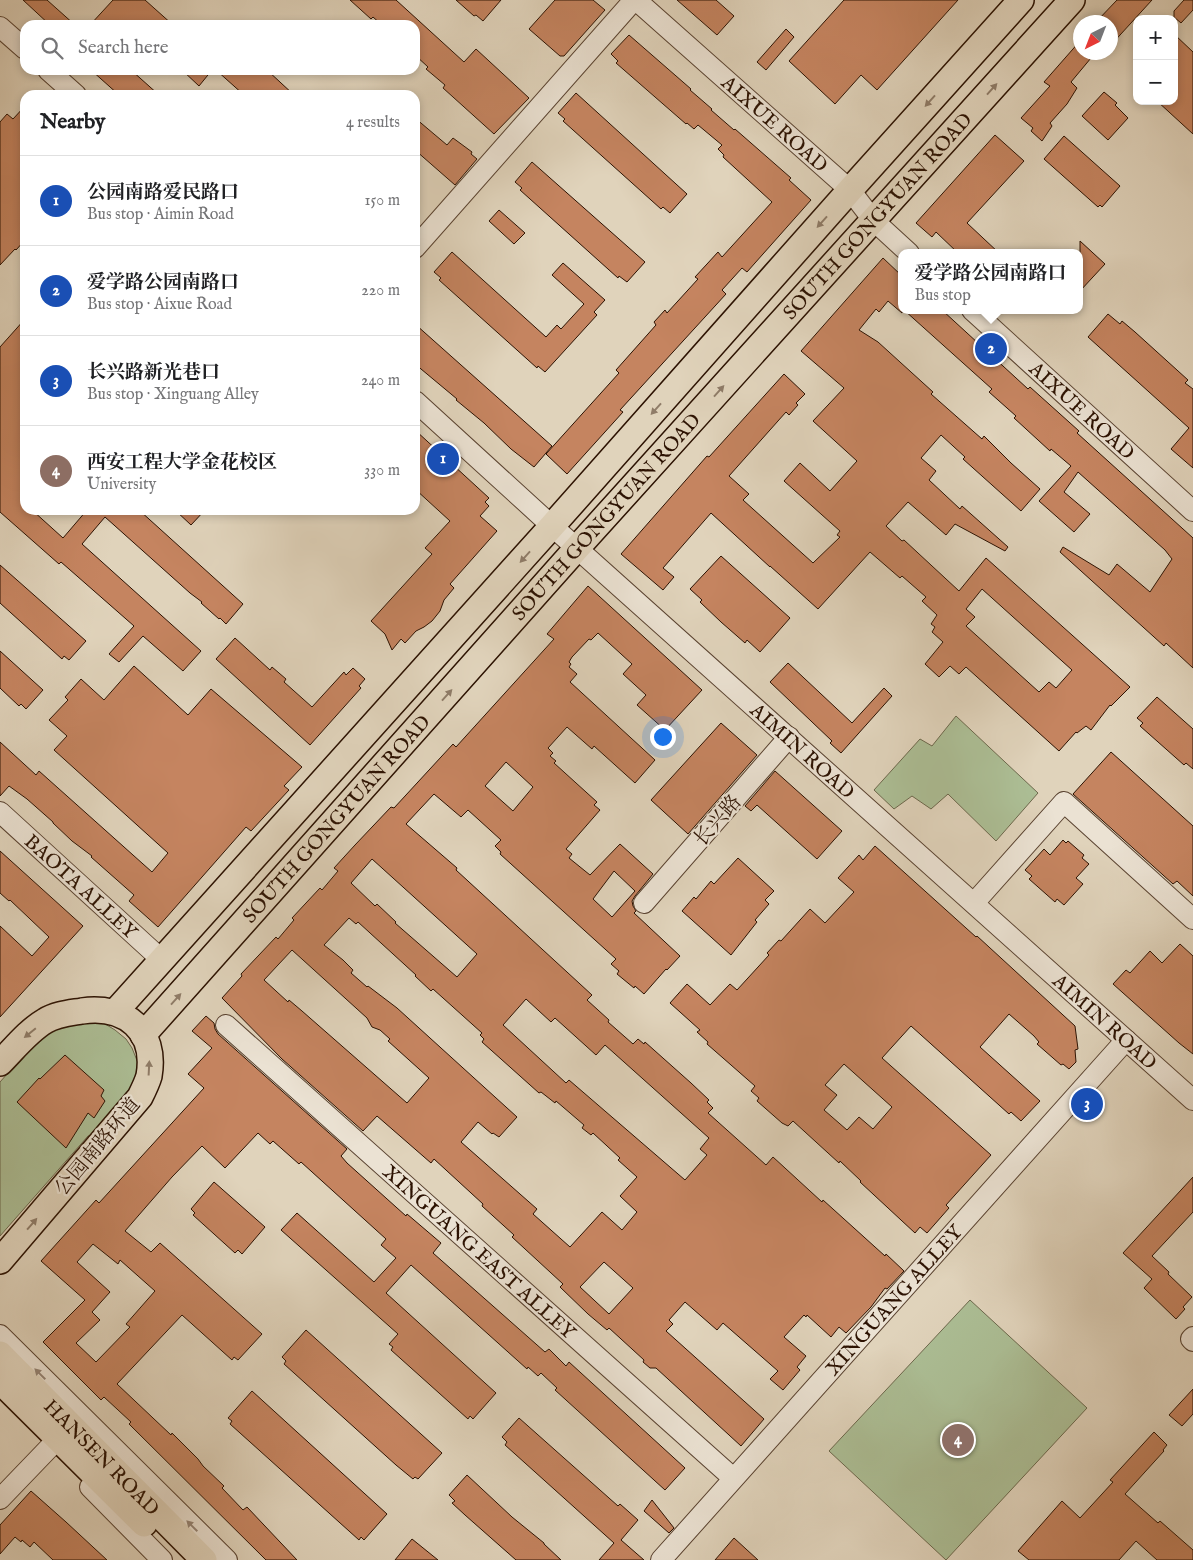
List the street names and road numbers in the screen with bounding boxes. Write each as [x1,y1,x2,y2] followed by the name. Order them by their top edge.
[715,70,833,178] street label: AIXUE ROAD
[778,108,978,326] street label: SOUTH GONGYUAN ROAD
[1022,356,1139,466] street label: AIXUE ROAD
[507,409,707,626] street label: SOUTH GONGYUAN ROAD
[744,698,859,805] street label: AIMIN ROAD
[238,710,436,929] street label: SOUTH GONGYUAN ROAD
[689,790,747,852] street label: 长兴路
[19,829,143,946] street label: BAOTA ALLEY
[1046,969,1162,1076] street label: AIMIN ROAD
[50,1093,146,1201] street label: 公园南路环道
[377,1160,581,1346] street label: XINGUANG EAST ALLEY
[821,1219,970,1381] street label: XINGUANG ALLEY
[38,1395,164,1522] street label: HANSEN ROAD

